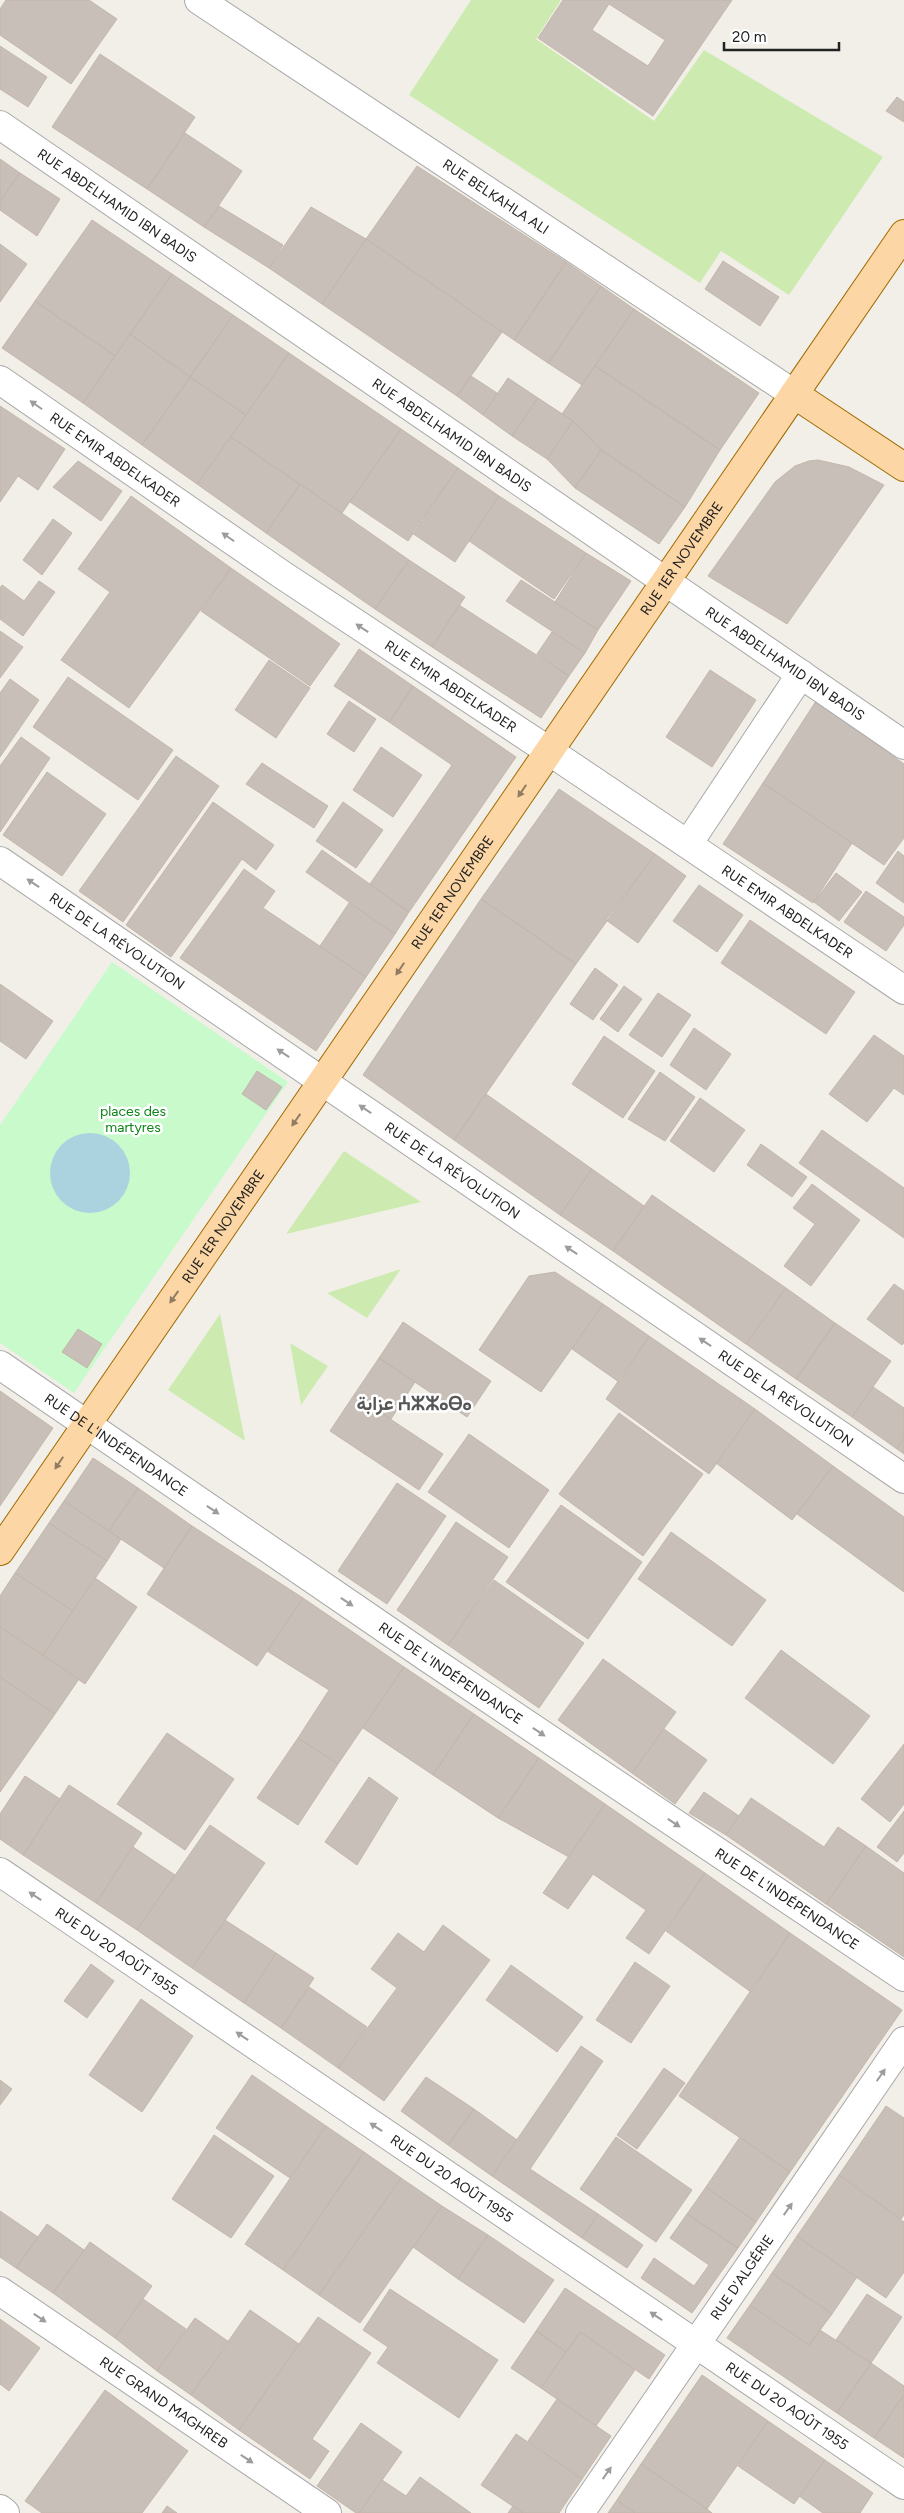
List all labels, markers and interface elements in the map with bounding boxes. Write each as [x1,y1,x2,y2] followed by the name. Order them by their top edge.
[724,20,839,52] scale bar
[732,28,766,46] text: 20 m
[34,145,200,266] street label: RUE ABDELHAMID IBN BADIS
[439,156,552,238] street label: RUE BELKAHLA ALI
[369,375,534,496] street label: RUE ABDELHAMID IBN BADIS
[29,400,43,410] one-way arrow
[46,409,184,511] street label: RUE EMIR ABDELKADER
[637,499,727,619] street label: RUE 1ER NOVEMBRE
[221,532,234,542] one-way arrow
[702,603,868,724] street label: RUE ABDELHAMID IBN BADIS
[356,623,369,633] one-way arrow
[381,637,520,736] street label: RUE EMIR ABDELKADER
[517,784,527,798] one-way arrow
[408,833,497,953] street label: RUE 1ER NOVEMBRE
[718,862,856,962] street label: RUE EMIR ABDELKADER
[26,878,40,888] one-way arrow
[46,889,188,994] street label: RUE DE LA RÉVOLUTION
[395,962,405,975] one-way arrow
[277,1048,290,1058] one-way arrow
[100,1103,166,1136] park label: places des martyres
[358,1104,372,1114] one-way arrow
[291,1114,301,1127] one-way arrow
[381,1119,523,1223] street label: RUE DE LA RÉVOLUTION
[179,1166,268,1286] street label: RUE 1ER NOVEMBRE
[564,1245,578,1255] one-way arrow
[169,1290,178,1304] one-way arrow
[698,1337,712,1347] one-way arrow
[715,1347,856,1451] street label: RUE DE LA RÉVOLUTION
[41,1390,191,1500] street label: RUE DE L'INDÉPENDANCE
[356,1392,472,1416] district label: عزابة ⵄⵣⵣⴰⴱⴰ
[54,1457,64,1470] one-way arrow
[206,1505,220,1515] one-way arrow
[340,1597,354,1607] one-way arrow
[375,1619,526,1728] street label: RUE DE L'INDÉPENDANCE
[533,1727,546,1737] one-way arrow
[668,1818,681,1828] one-way arrow
[711,1845,862,1954] street label: RUE DE L'INDÉPENDANCE
[28,1891,41,1901] one-way arrow
[52,1904,181,1999] street label: RUE DU 20 AOÛT 1955
[235,2031,248,2041] one-way arrow
[876,2069,886,2082] one-way arrow
[369,2122,383,2132] one-way arrow
[387,2131,516,2226] street label: RUE DU 20 AOÛT 1955
[784,2202,793,2216] one-way arrow
[707,2232,777,2323] street label: RUE D'ALGÉRIE
[649,2311,662,2321] one-way arrow
[34,2313,47,2323] one-way arrow
[96,2353,231,2452] street label: RUE GRAND MAGHREB
[722,2359,851,2454] street label: RUE DU 20 AOÛT 1955
[240,2454,254,2464] one-way arrow
[602,2466,612,2480] one-way arrow

